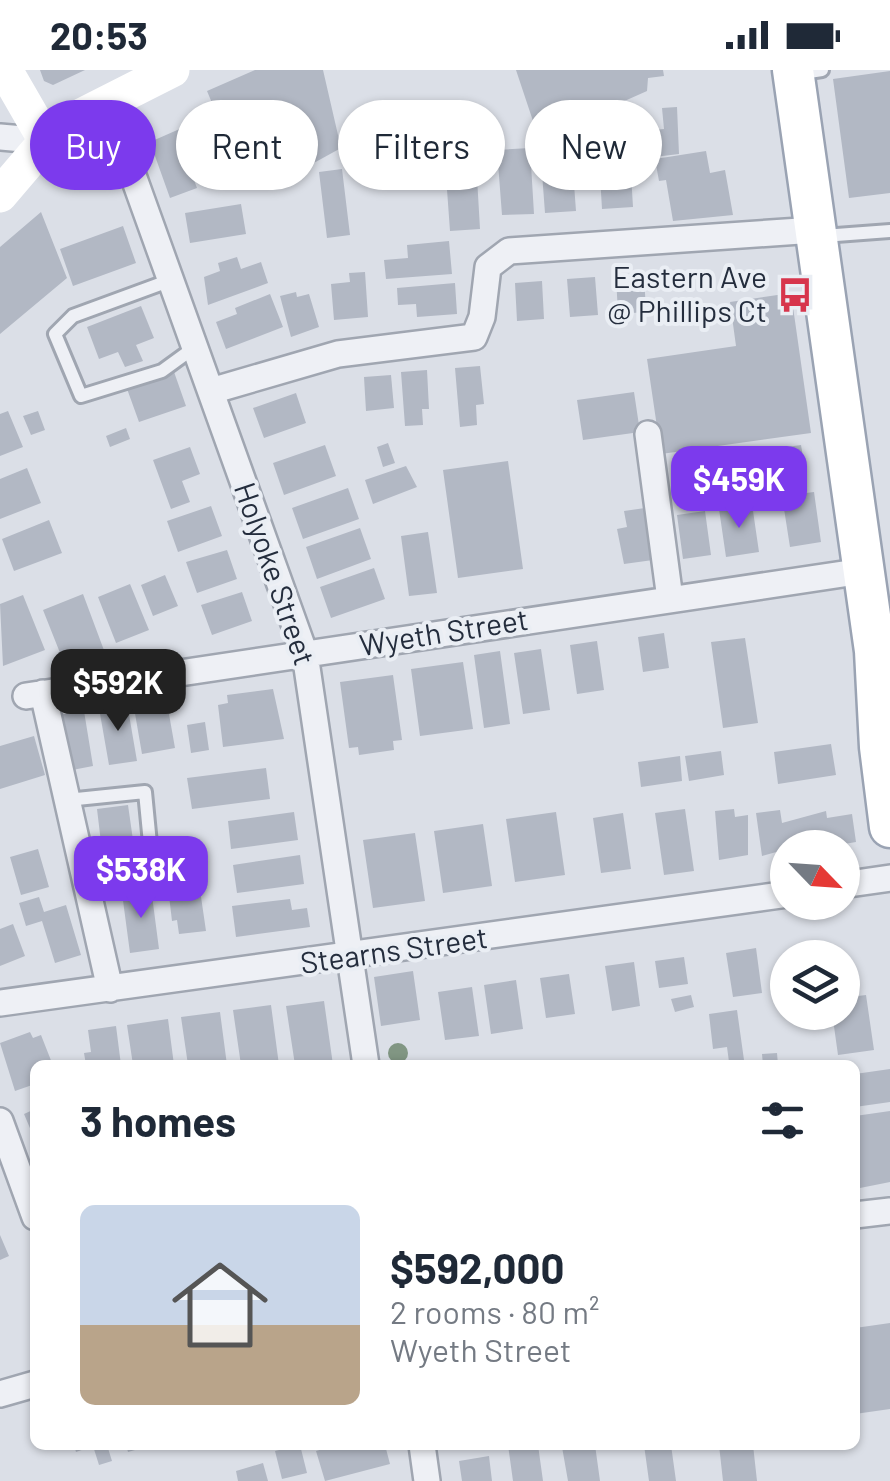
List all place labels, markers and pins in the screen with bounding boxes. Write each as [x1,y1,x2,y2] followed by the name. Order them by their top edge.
[607,258,767,328] place label: Eastern Ave @ Phillips Ct
[776,276,814,314] bus stop icon: Eastern Ave @ Phillips Ct
[669,446,809,531] pin: $459K
[48,649,188,734] pin: $592K
[71,836,211,921] pin: $538K

